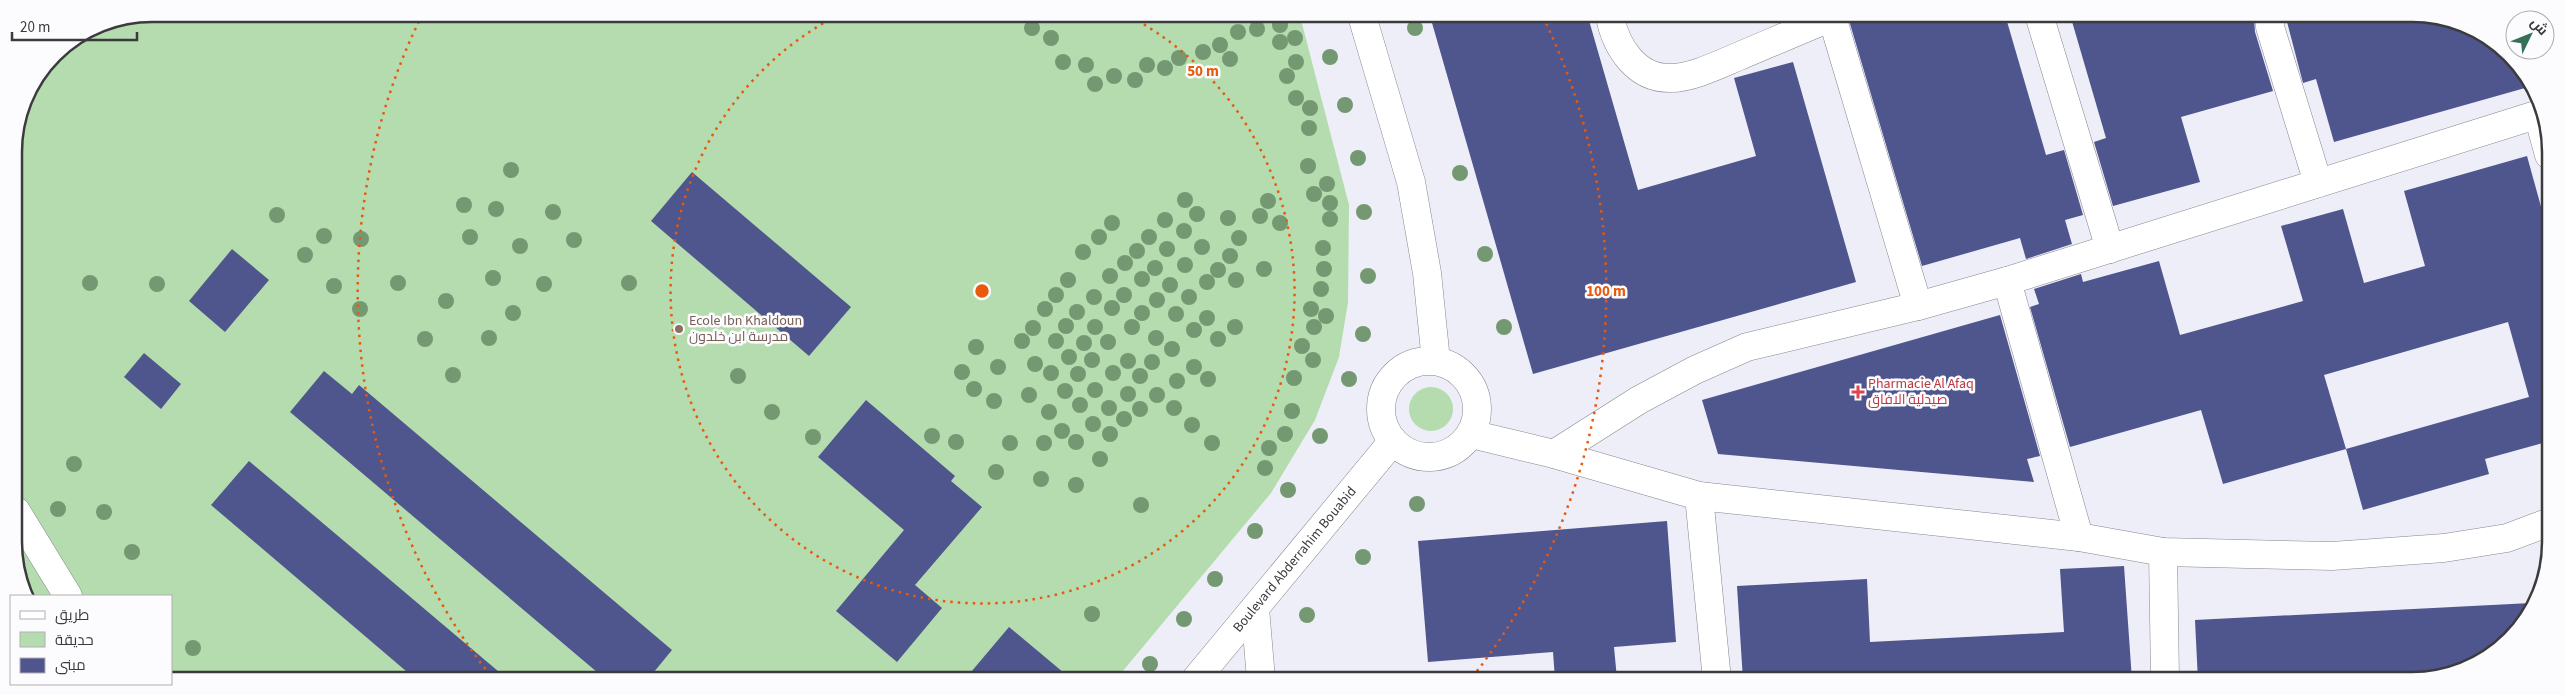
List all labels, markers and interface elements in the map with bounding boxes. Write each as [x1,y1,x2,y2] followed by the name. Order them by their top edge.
[12,10,138,42] scale bar
[2505,10,2555,60] north arrow
[2525,13,2552,40] text: ش
[20,17,50,38] text: 20 m
[1187,61,1219,82] text: 50 m
[1586,281,1626,302] text: 100 m
[973,282,991,300] centre of rings
[689,311,802,347] place label: Ecole Ibn Khaldoun مدرسة ابن خلدون
[673,323,685,335] marker: Ecole Ibn Khaldoun مدرسة ابن خلدون
[1868,374,1974,410] place label: Pharmacie Al Afaq صيدلية الافاق
[1852,386,1864,398] marker: Pharmacie Al Afaq صيدلية الافاق
[1228,482,1361,637] street label: Boulevard Abderrahim Bouabid
[10,595,172,685] legend
[55,605,89,626] text: طريق
[55,630,94,651] text: حديقة
[55,655,86,676] text: مبنى

